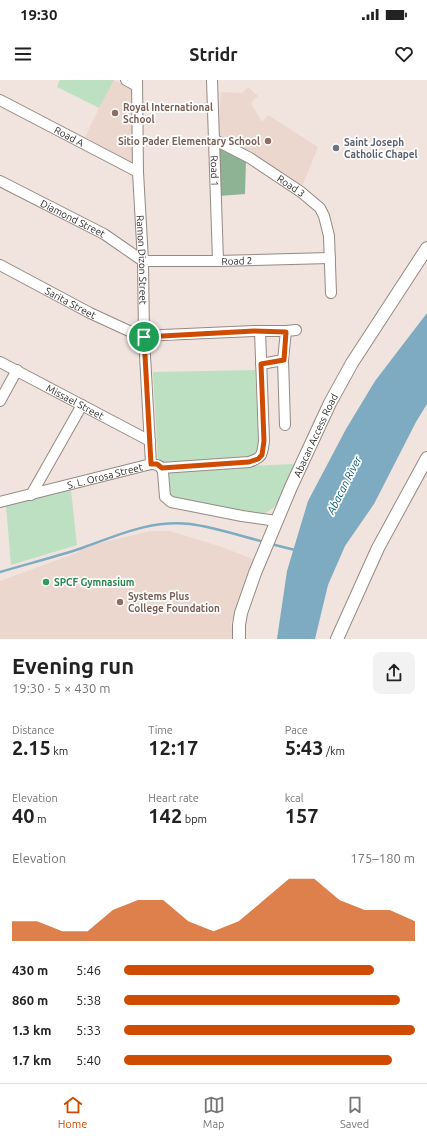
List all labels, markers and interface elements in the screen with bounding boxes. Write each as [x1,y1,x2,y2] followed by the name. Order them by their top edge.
[20,6,58,23] text: 19:30
[12,43,34,65] icon: menu
[393,43,415,65] icon: heart
[189,44,238,64] text: Stridr
[123,102,213,125] place label: Royal International School
[110,108,120,118] marker: Royal International School
[52,124,86,149] street label: Road A
[118,136,260,147] place label: Sitio Pader Elementary School
[263,136,273,146] marker: Sitio Pader Elementary School
[344,137,418,160] place label: Saint Joseph Catholic Chapel
[331,143,341,153] marker: Saint Joseph Catholic Chapel
[209,155,221,187] street label: Road 1
[275,173,307,199] street label: Road 3
[39,198,107,240] street label: Diamond Street
[134,215,149,305] street label: Ramon Dizon Street
[221,255,252,267] street label: Road 2
[43,285,98,321] street label: Sarita Street
[127,320,161,354] pin
[133,326,155,348] icon: arrive
[44,382,106,422] street label: Missael Street
[291,392,340,479] street label: Abacan Access Road
[324,453,364,517] water label: Abacan River
[66,461,144,491] street label: S. L. Orosa Street
[41,577,51,587] marker: SPCF Gymnasium
[54,577,134,588] place label: SPCF Gymnasium
[128,591,220,614] place label: Systems Plus College Foundation
[115,597,125,607] marker: Systems Plus College Foundation
[373,652,415,694] button: share
[12,653,134,678] text: Evening run
[12,681,111,695] text: 19:30 · 5 × 430 m
[12,724,55,736] text: Distance
[148,724,173,736] text: Time
[285,724,308,736] text: Pace
[12,736,51,759] text: 2.15
[148,736,198,759] text: 12:17
[285,736,323,759] text: 5:43
[51,745,68,757] text: km
[323,745,345,757] text: /km
[12,792,58,804] text: Elevation
[148,792,199,804] text: Heart rate
[285,792,304,804] text: kcal
[12,804,35,827] text: 40
[148,804,182,827] text: 142
[285,804,319,827] text: 157
[35,813,47,825] text: m
[182,813,207,825] text: bpm
[12,851,66,865] text: Elevation
[350,851,415,865] text: 175–180 m
[12,963,48,977] text: 430 m
[76,963,101,977] text: 5:46
[12,993,48,1007] text: 860 m
[76,993,101,1007] text: 5:38
[12,1023,51,1037] text: 1.3 km
[76,1023,101,1037] text: 5:33
[12,1053,51,1067] text: 1.7 km
[76,1053,101,1067] text: 5:40
[58,1094,87,1130] tab: Home
[203,1094,225,1130] tab: Map
[340,1094,369,1130] tab: Saved

